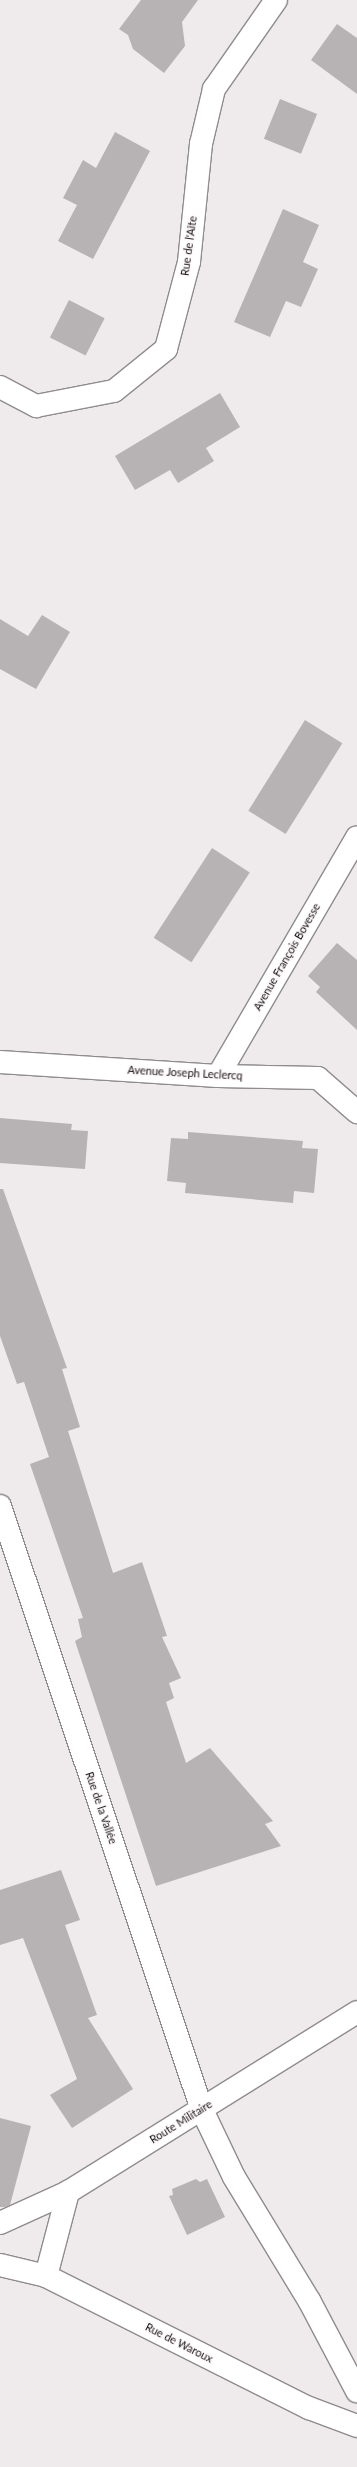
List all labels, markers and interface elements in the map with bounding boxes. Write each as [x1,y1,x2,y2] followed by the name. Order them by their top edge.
[178,215,200,277] street label: Rue de l'Aîte
[251,901,323,1013] street label: Avenue François Bovesse
[127,1063,243,1083] street label: Avenue Joseph Leclercq
[82,1770,120,1846] street label: Rue de la Vallée
[147,2098,215,2146] street label: Route Militaire
[143,2320,215,2366] street label: Rue de Waroux

